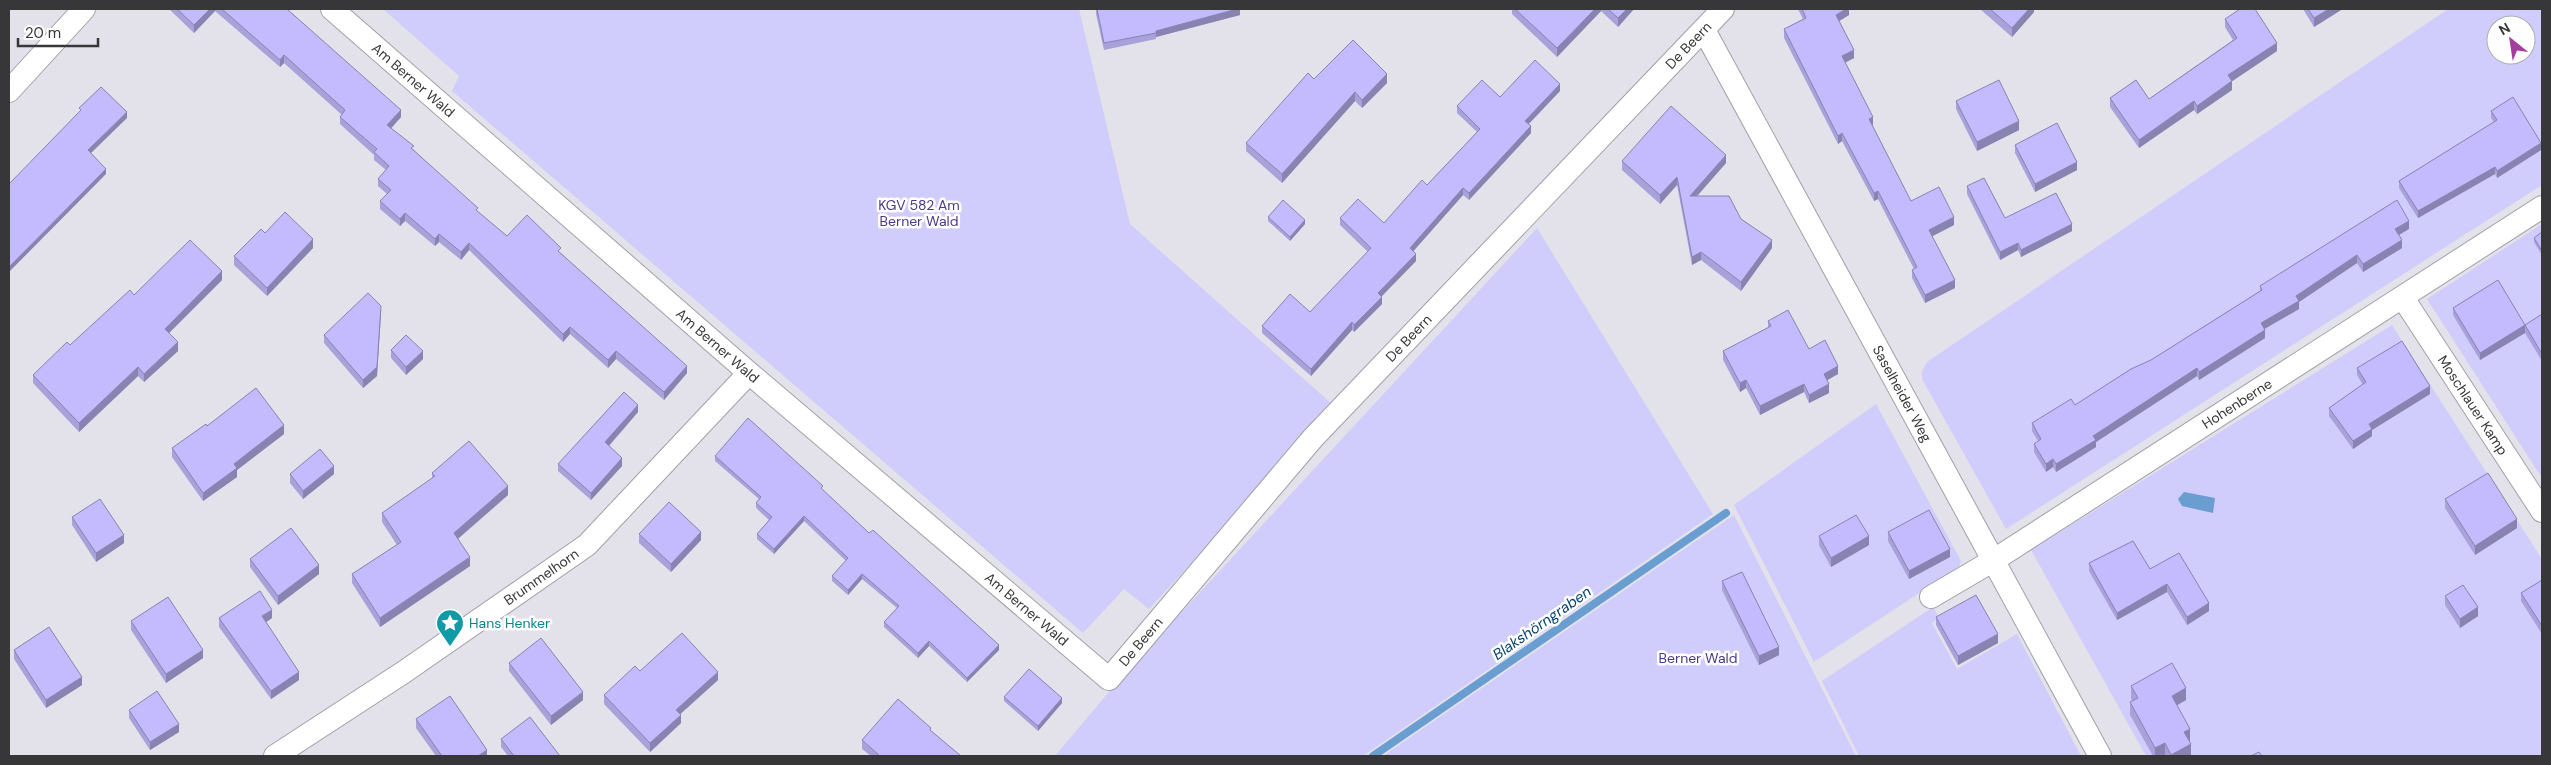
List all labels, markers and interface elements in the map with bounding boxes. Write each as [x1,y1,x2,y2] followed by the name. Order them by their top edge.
[18,15,98,47] scale bar
[2486,15,2536,65] north arrow
[1661,18,1715,73] street label: De Beern
[2496,18,2513,39] text: N
[25,23,61,43] text: 20 m
[368,39,459,121] street label: Am Berner Wald
[878,196,960,230] park label: KGV 582 Am Berner Wald
[672,305,763,387] street label: Am Berner Wald
[1382,311,1435,366] street label: De Beern
[1869,342,1936,445] street label: Saselheider Weg
[2434,352,2512,459] street label: Moschlauer Kamp
[2198,374,2275,433] street label: Hohenberne
[500,544,582,609] street label: Brummelhorn
[981,568,1072,650] street label: Am Berner Wald
[1489,581,1596,664] water label: Blakshörngraben
[435,608,465,647] place icon: Hans Henker
[1115,613,1167,670] street label: De Beern
[469,614,550,632] place label: Hans Henker
[1659,649,1737,667] park label: Berner Wald

